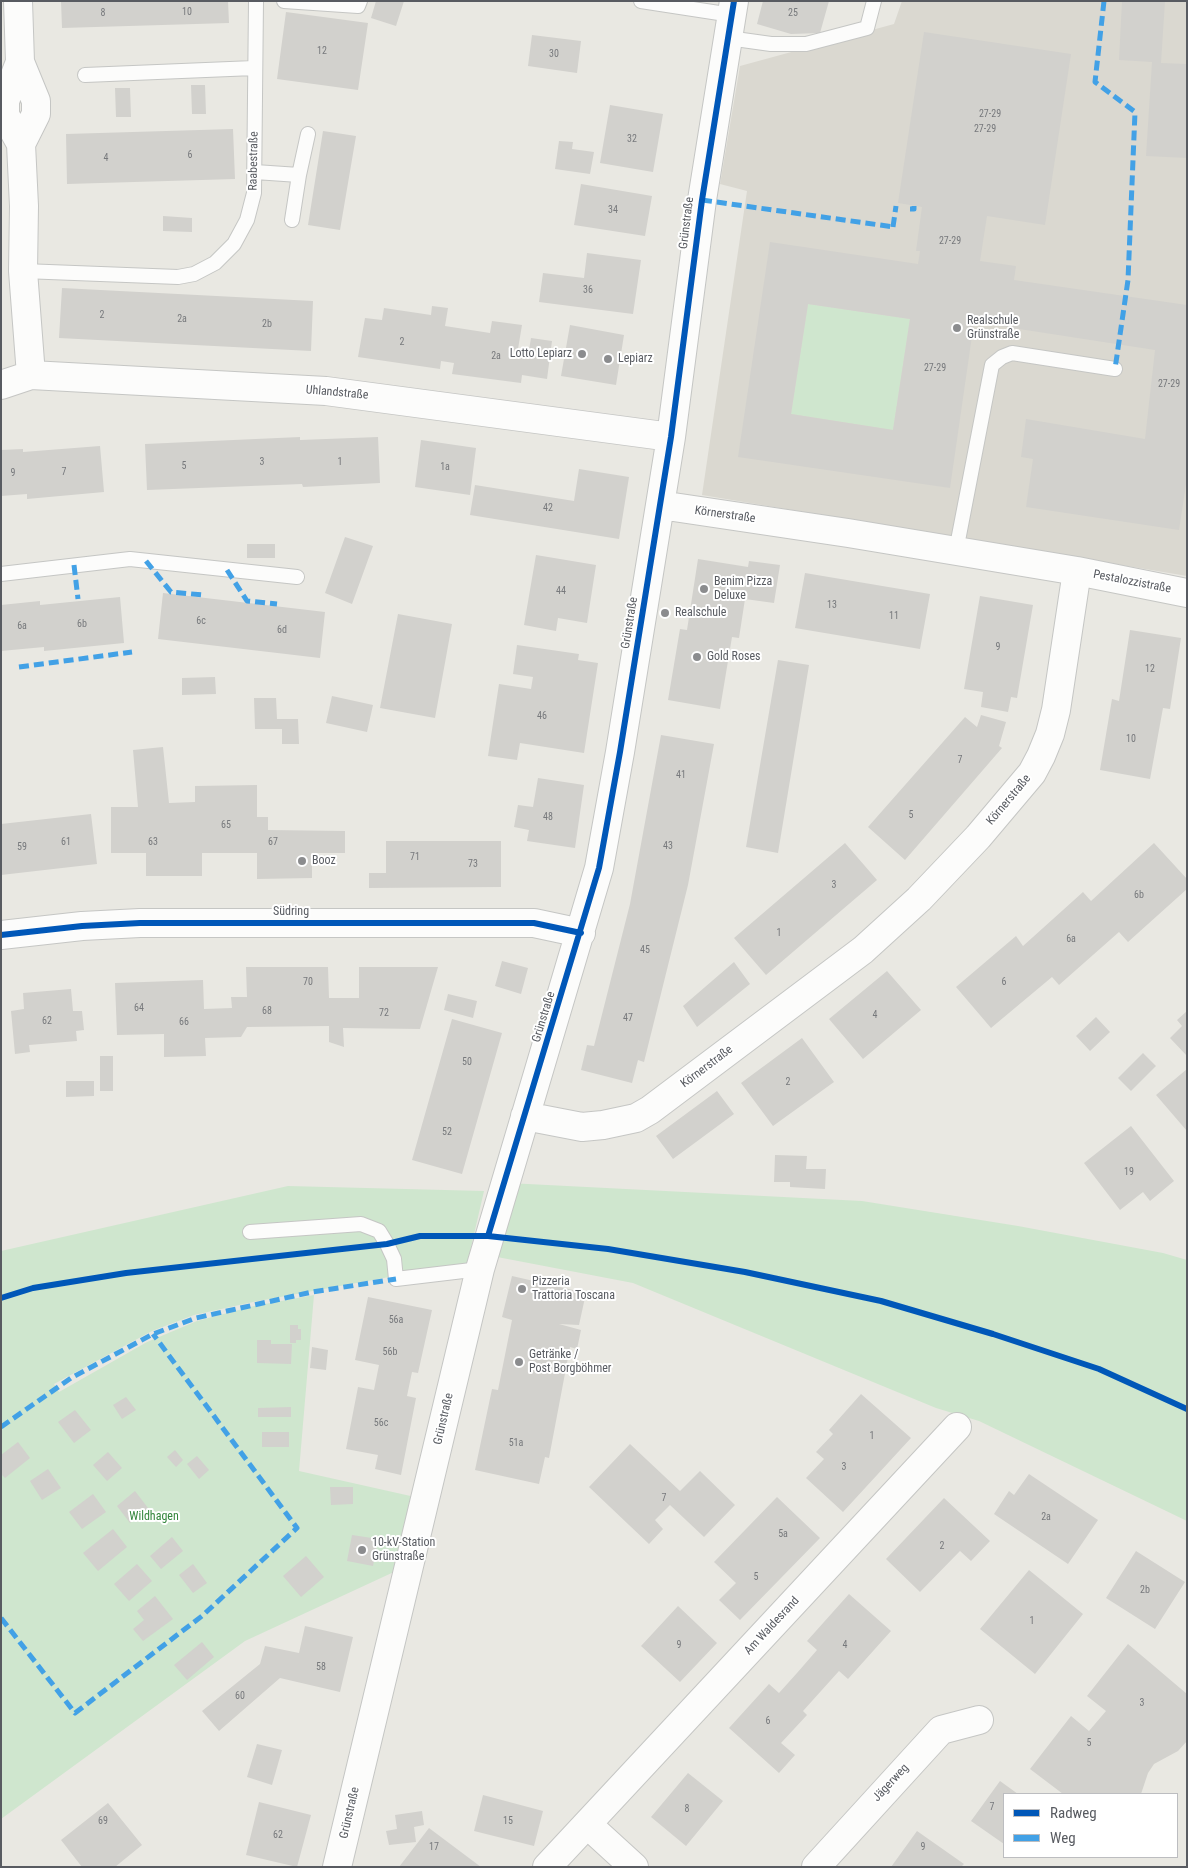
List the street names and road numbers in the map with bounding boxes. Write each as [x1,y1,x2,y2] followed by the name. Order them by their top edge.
[246,131,262,191] street label: Raabestraße
[677,196,697,250] street label: Grünstraße
[305,383,369,403] street label: Uhlandstraße
[694,504,756,526] street label: Körnerstraße
[1092,567,1172,597] street label: Pestalozzistraße
[619,596,641,650] street label: Grünstraße
[984,772,1034,828] street label: Körnerstraße
[273,905,309,919] street label: Südring
[529,990,559,1044] street label: Grünstraße
[678,1043,736,1091] street label: Körnerstraße
[431,1392,457,1446] street label: Grünstraße
[741,1594,803,1658] street label: Am Waldesrand
[870,1761,912,1805] street label: Jägerweg
[337,1786,363,1840] street label: Grünstraße

